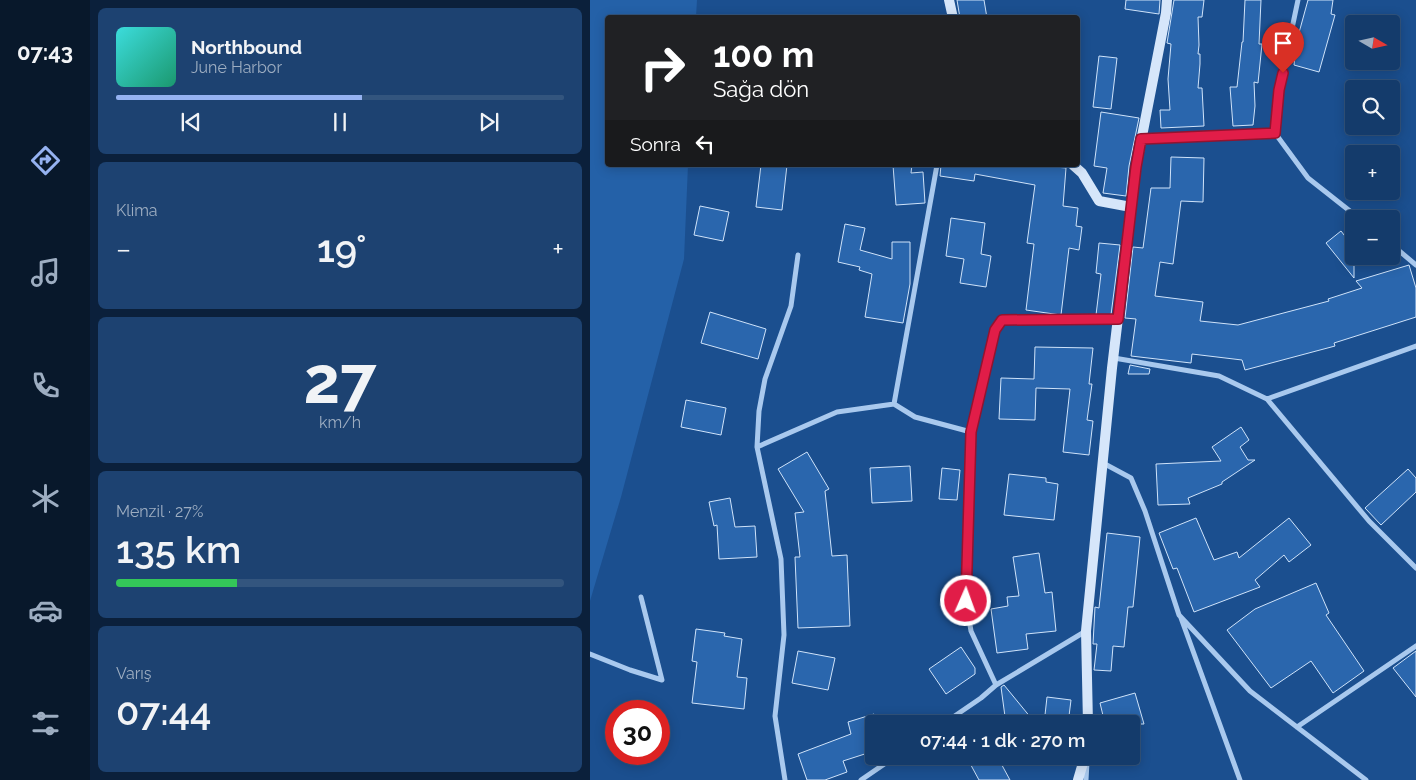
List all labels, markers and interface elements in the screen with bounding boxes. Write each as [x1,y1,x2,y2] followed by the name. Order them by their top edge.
[1345,15,1400,70] north arrow
[1345,15,1400,265] map controls
[1262,22,1304,73] pin
[1269,29,1297,57] icon: arrive
[713,34,814,75] text: 100 m
[630,35,695,100] icon: right
[191,36,302,58] text: Northbound
[17,39,73,65] text: 07:43
[191,58,282,77] text: June Harbor
[713,76,809,102] text: Sağa dön
[1345,80,1400,135] button: search
[177,108,205,136] icon: previous
[326,108,354,136] icon: pause
[475,108,503,136] icon: next
[691,130,719,158] icon: left
[630,133,681,155] text: Sonra
[28,143,63,178] icon: directions
[1345,145,1400,200] button: +
[116,201,158,220] text: Klima
[1345,210,1400,265] button: −
[317,226,367,271] text: 19°
[116,233,131,266] text: −
[552,233,564,266] text: +
[28,255,63,290] icon: music
[303,342,377,418] text: 27
[28,368,63,403] icon: phone
[319,413,361,432] text: km/h
[28,481,63,516] icon: climate
[116,502,203,521] text: Menzil · 27%
[116,527,241,572] text: 135 km
[939,574,991,626] position arrow
[28,593,63,628] icon: car
[116,664,152,683] text: Varış
[116,689,212,734] text: 07:44
[605,700,670,765] speed limit sign: 30
[28,706,63,741] icon: filters
[920,729,1085,751] text: 07:44 · 1 dk · 270 m

